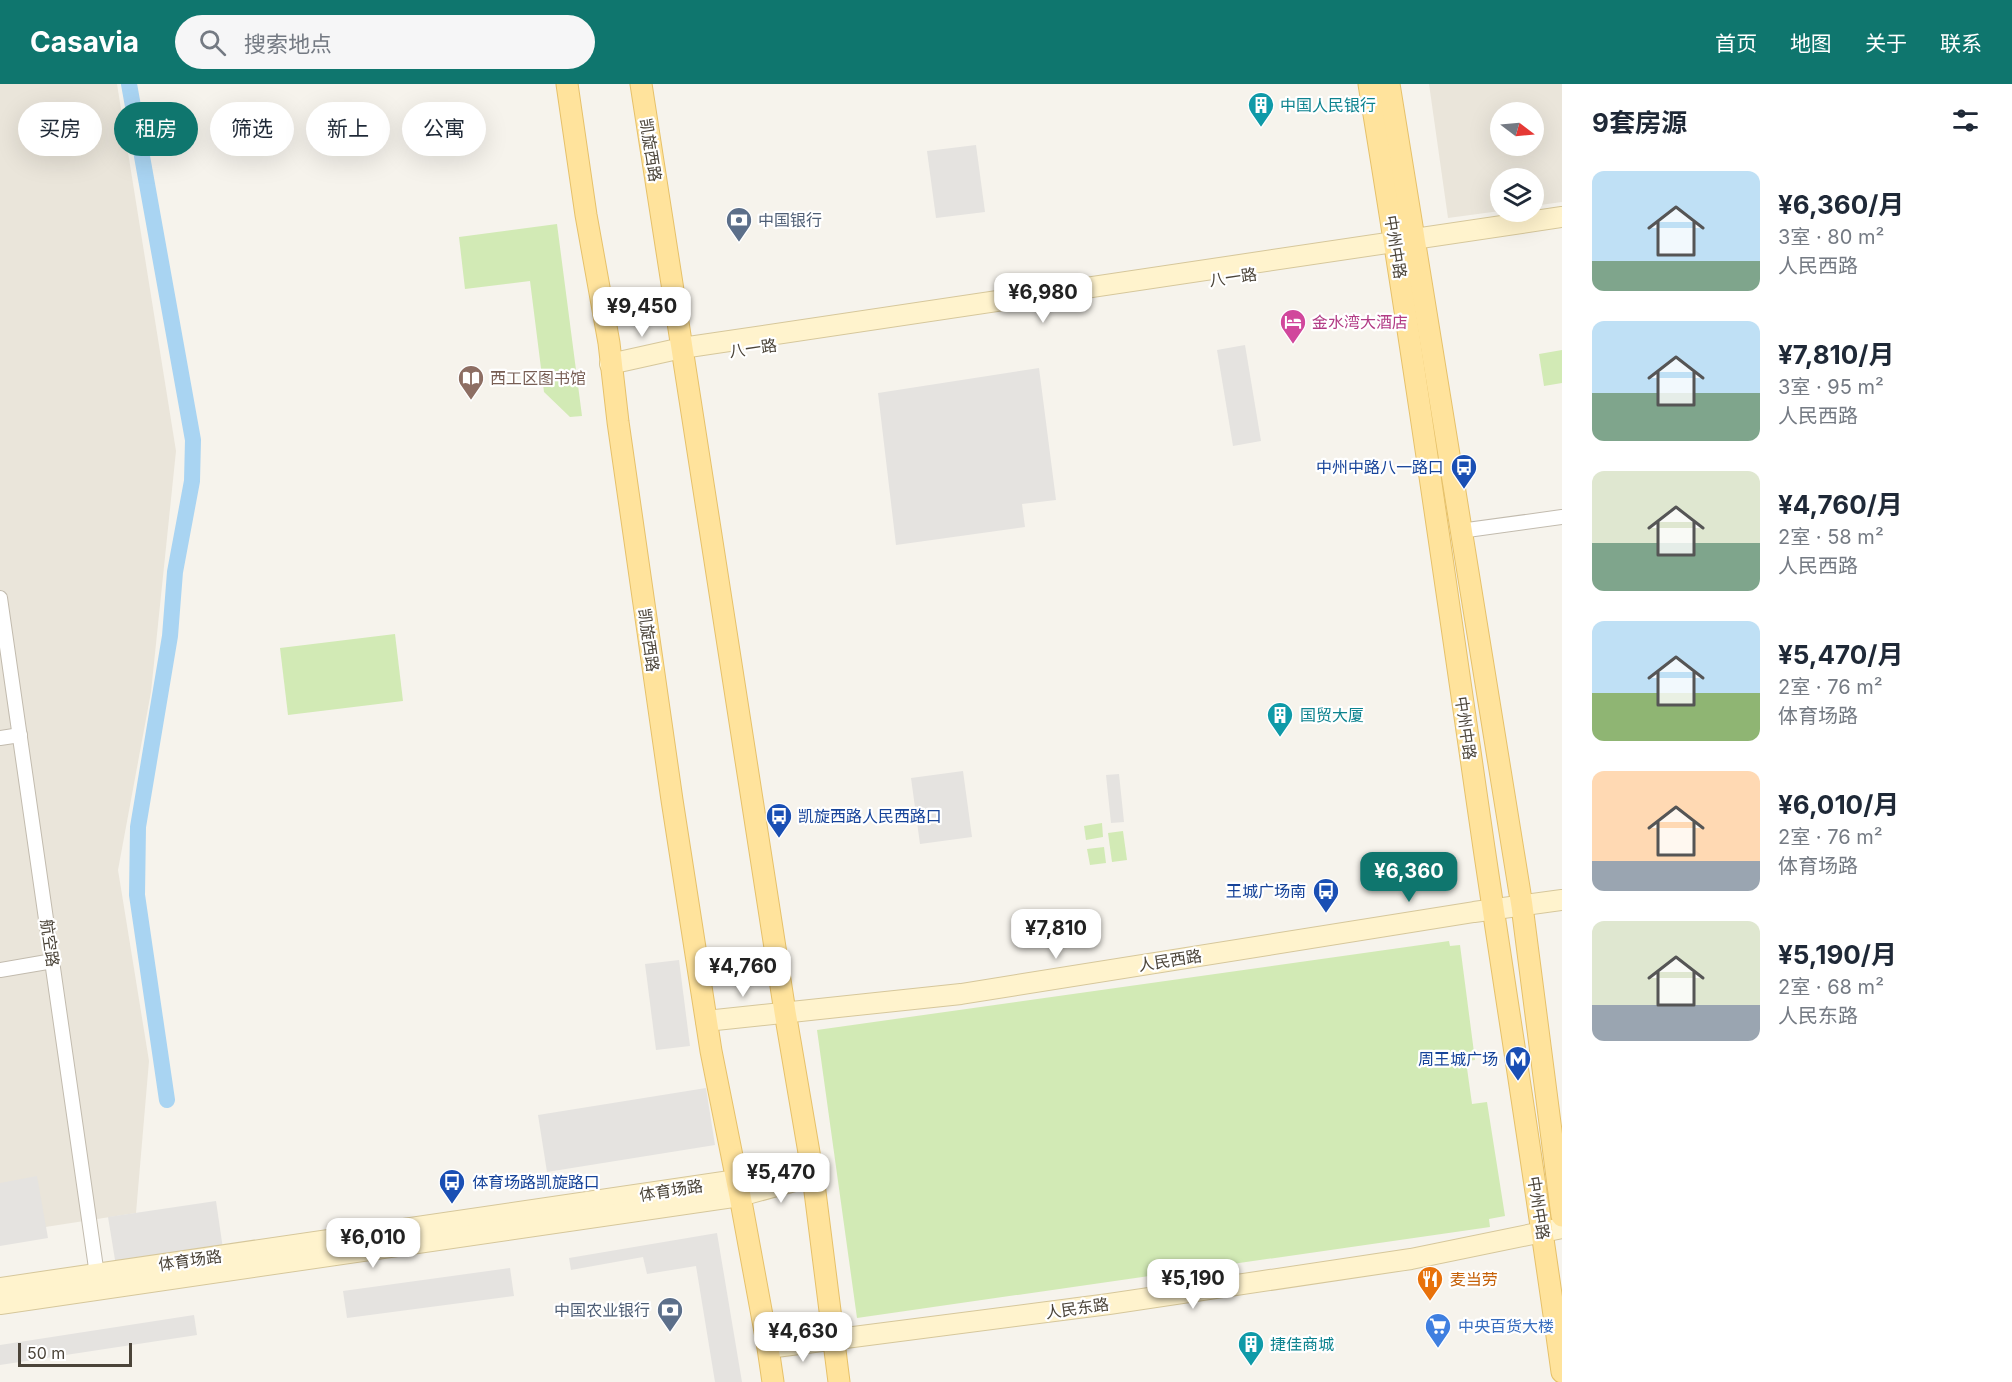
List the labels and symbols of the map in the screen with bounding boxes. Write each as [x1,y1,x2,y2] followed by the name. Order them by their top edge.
[1246,90,1276,128] building icon: 中国人民银行
[1280,95,1376,115] place label: 中国人民银行
[1490,102,1544,156] north arrow
[636,117,666,183] street label: 凯旋西路
[724,205,754,243] bank icon: 中国银行
[758,210,822,230] place label: 中国银行
[1381,214,1411,280] street label: 中州中路
[1208,264,1258,290] street label: 八一路
[994,273,1092,324] pin: ¥6,980
[593,287,691,338] pin: ¥9,450
[1278,307,1308,345] hotel icon: 金水湾大酒店
[1312,312,1408,332] place label: 金水湾大酒店
[728,335,778,361] street label: 八一路
[456,363,486,401] library icon: 西工区图书馆
[490,368,586,388] place label: 西工区图书馆
[1449,452,1479,490] bus stop icon: 中州中路八一路口
[1316,457,1444,477] place label: 中州中路八一路口
[635,607,663,673] street label: 凯旋西路
[1452,695,1480,761] street label: 中州中路
[1265,700,1295,738] building icon: 国贸大厦
[1300,705,1364,725] place label: 国贸大厦
[764,801,794,839] bus stop icon: 凯旋西路人民西路口
[798,806,942,826] place label: 凯旋西路人民西路口
[1360,852,1458,903] pin: ¥6,360
[1311,876,1341,914] bus stop icon: 王城广场南
[1226,881,1306,901] place label: 王城广场南
[1007,909,1105,960] pin: ¥7,810
[37,918,63,968] street label: 航空路
[1137,945,1203,975] street label: 人民西路
[694,947,792,998] pin: ¥4,760
[1503,1044,1533,1082] metro station icon: 周王城广场
[1418,1049,1498,1069] place label: 周王城广场
[732,1153,830,1204] pin: ¥5,470
[437,1167,467,1205] bus stop icon: 体育场路凯旋路口
[472,1172,600,1192] place label: 体育场路凯旋路口
[638,1175,704,1205] street label: 体育场路
[1524,1175,1554,1241] street label: 中州中路
[324,1218,422,1269] pin: ¥6,010
[157,1246,223,1274] street label: 体育场路
[1144,1259,1242,1310] pin: ¥5,190
[1415,1264,1445,1302] restaurant icon: 麦当劳
[1450,1269,1498,1289] place label: 麦当劳
[1044,1294,1110,1322] street label: 人民东路
[655,1295,685,1333] bank icon: 中国农业银行
[554,1300,650,1320] place label: 中国农业银行
[1423,1311,1453,1349] supermarket icon: 中央百货大楼
[754,1312,852,1363] pin: ¥4,630
[1458,1316,1554,1336] place label: 中央百货大楼
[1236,1329,1266,1367] building icon: 捷佳商城
[1270,1334,1334,1354] place label: 捷佳商城
[18,1340,132,1368] scale bar

